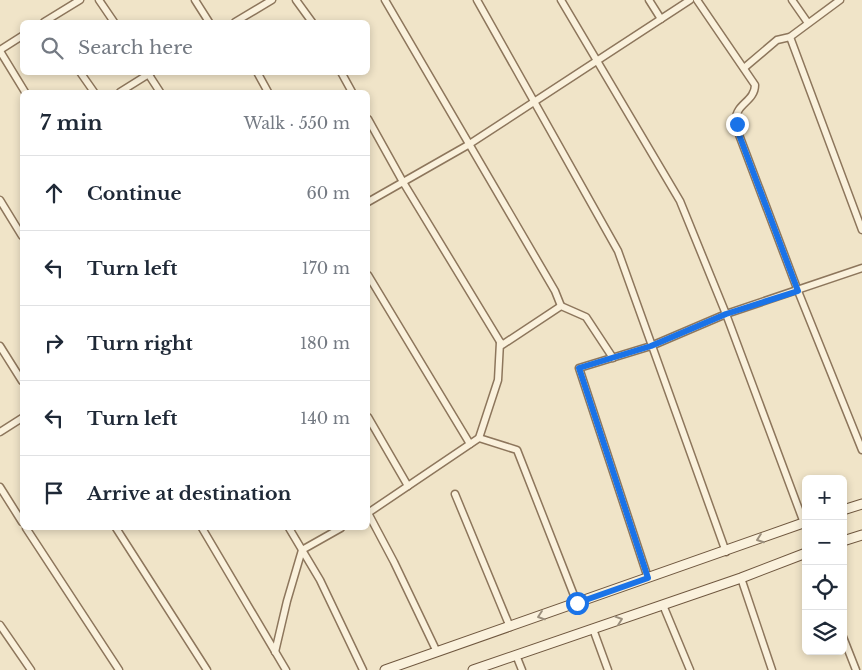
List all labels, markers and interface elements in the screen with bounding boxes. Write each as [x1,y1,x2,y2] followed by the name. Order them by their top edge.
[20,20,370,75] search box
[38,34,66,62] icon: search
[78,36,193,59] text: Search here
[40,110,103,136] text: 7 min
[244,113,350,133] text: Walk · 550 m
[726,113,749,136] route end
[40,179,68,207] icon: ahead
[87,182,182,205] text: Continue
[307,183,350,203] text: 60 m
[40,254,68,282] icon: left
[87,257,178,280] text: Turn left
[302,258,350,278] text: 170 m
[40,329,68,357] icon: right
[87,332,193,355] text: Turn right
[300,333,350,353] text: 180 m
[40,404,68,432] icon: left
[87,407,178,430] text: Turn left
[300,408,350,428] text: 140 m
[802,475,847,655] map controls
[802,475,847,520] button: +
[40,479,68,507] icon: arrive
[87,482,291,505] text: Arrive at destination
[802,520,847,565] button: −
[756,533,765,543] one-way arrow
[802,565,847,610] button: locate
[566,592,589,615] route start
[537,610,545,620] one-way arrow
[802,610,847,655] button: layers
[614,616,623,626] one-way arrow

